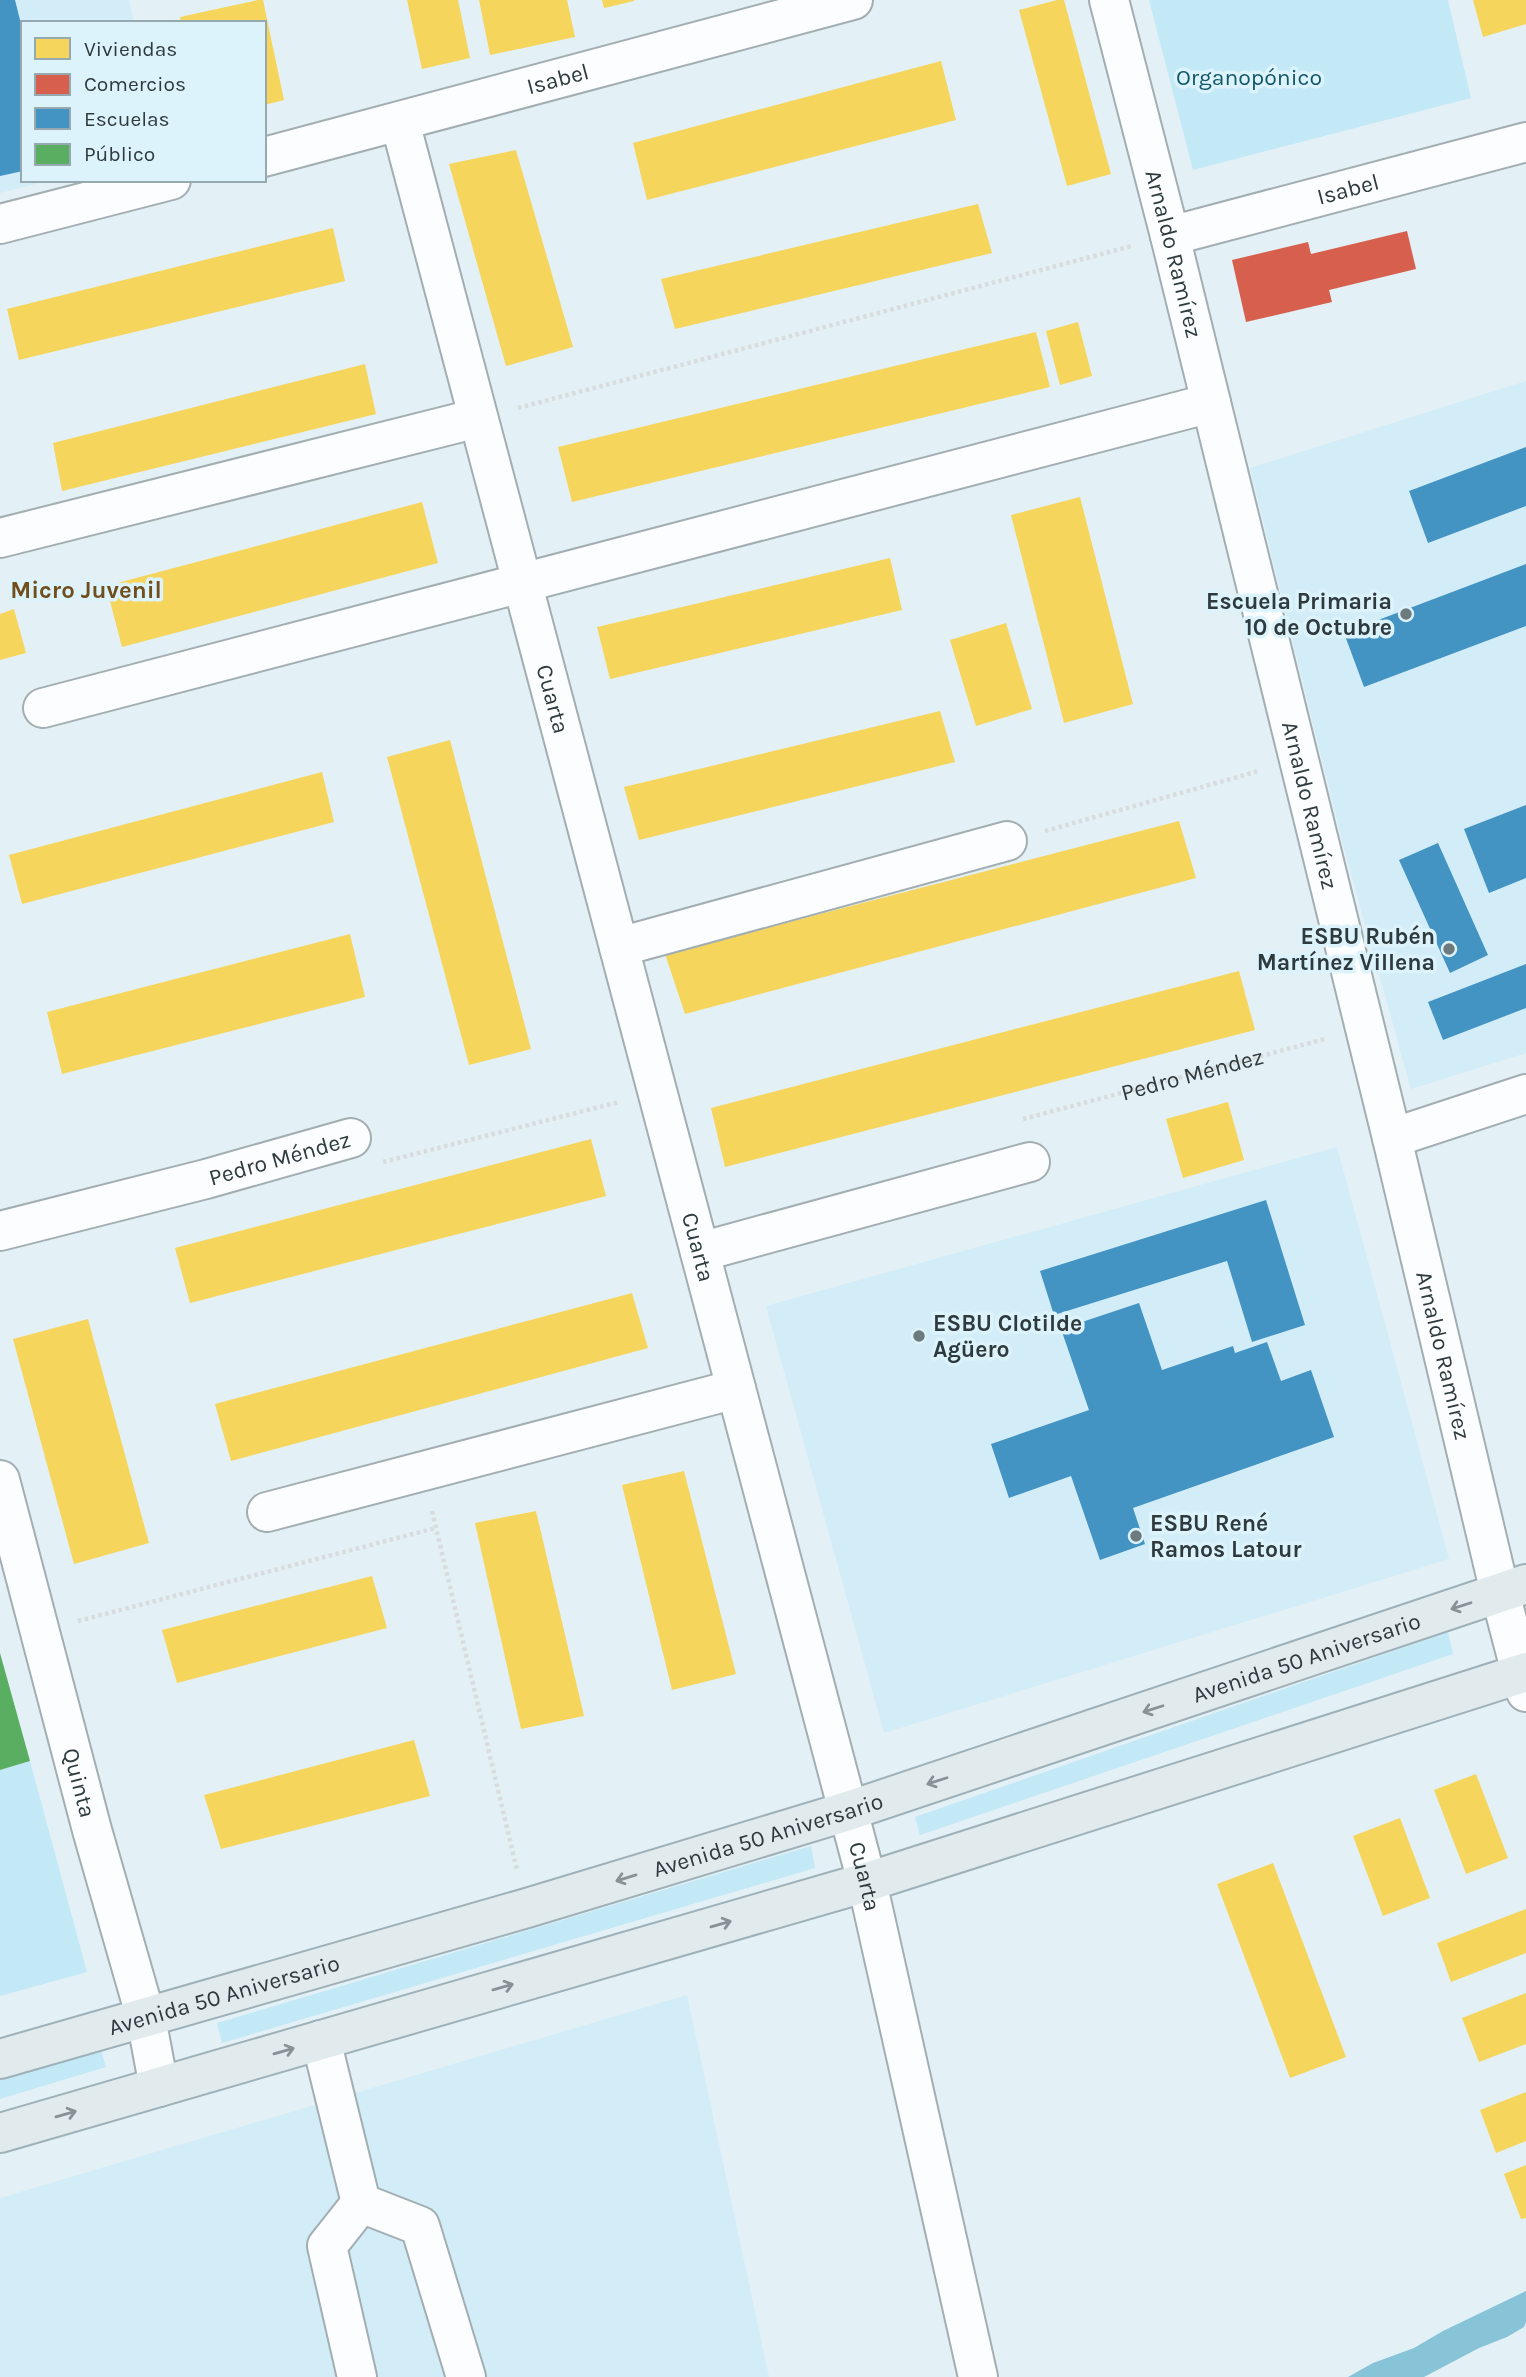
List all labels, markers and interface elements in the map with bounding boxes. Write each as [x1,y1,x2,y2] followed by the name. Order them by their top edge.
[21,21,266,182] legend
[84,37,177,61] text: Viviendas
[524,58,592,100] street label: Isabel
[1176,64,1322,91] park label: Organopónico
[84,72,186,96] text: Comercios
[84,107,170,131] text: Escuelas
[84,142,155,166] text: Público
[1140,167,1208,341] street label: Arnaldo Ramírez
[1314,168,1382,210] street label: Isabel
[10,576,162,604] district label: Micro Juvenil
[1206,588,1392,641] place label: Escuela Primaria 10 de Octubre
[1398,606,1414,622] marker: Escuela Primaria 10 de Octubre
[531,662,575,737] street label: Cuarta
[1276,718,1344,892] street label: Arnaldo Ramírez
[1257,923,1435,976] place label: ESBU Rubén Martínez Villena
[1441,941,1457,957] marker: ESBU Rubén Martínez Villena
[1118,1042,1266,1106] street label: Pedro Méndez
[206,1125,354,1191] street label: Pedro Méndez
[676,1210,721,1285] street label: Cuarta
[1411,1268,1477,1442] street label: Arnaldo Ramírez
[933,1310,1082,1363] place label: ESBU Clotilde Agüero
[911,1328,927,1344] marker: ESBU Clotilde Agüero
[1150,1510,1301,1563] place label: ESBU René Ramos Latour
[1128,1528,1144,1544] marker: ESBU René Ramos Latour
[1451,1601,1473,1613] one-way arrow
[1189,1607,1424,1708] street label: Avenida 50 Aniversario
[1142,1704,1164,1716] one-way arrow
[57,1745,102,1820] street label: Quinta
[926,1776,948,1788] one-way arrow
[650,1787,886,1883] street label: Avenida 50 Aniversario
[843,1839,887,1914] street label: Cuarta
[615,1872,637,1885] one-way arrow
[709,1917,732,1930] one-way arrow
[105,1949,343,2041] street label: Avenida 50 Aniversario
[491,1980,513,1993] one-way arrow
[273,2043,295,2056] one-way arrow
[54,2107,76,2120] one-way arrow

